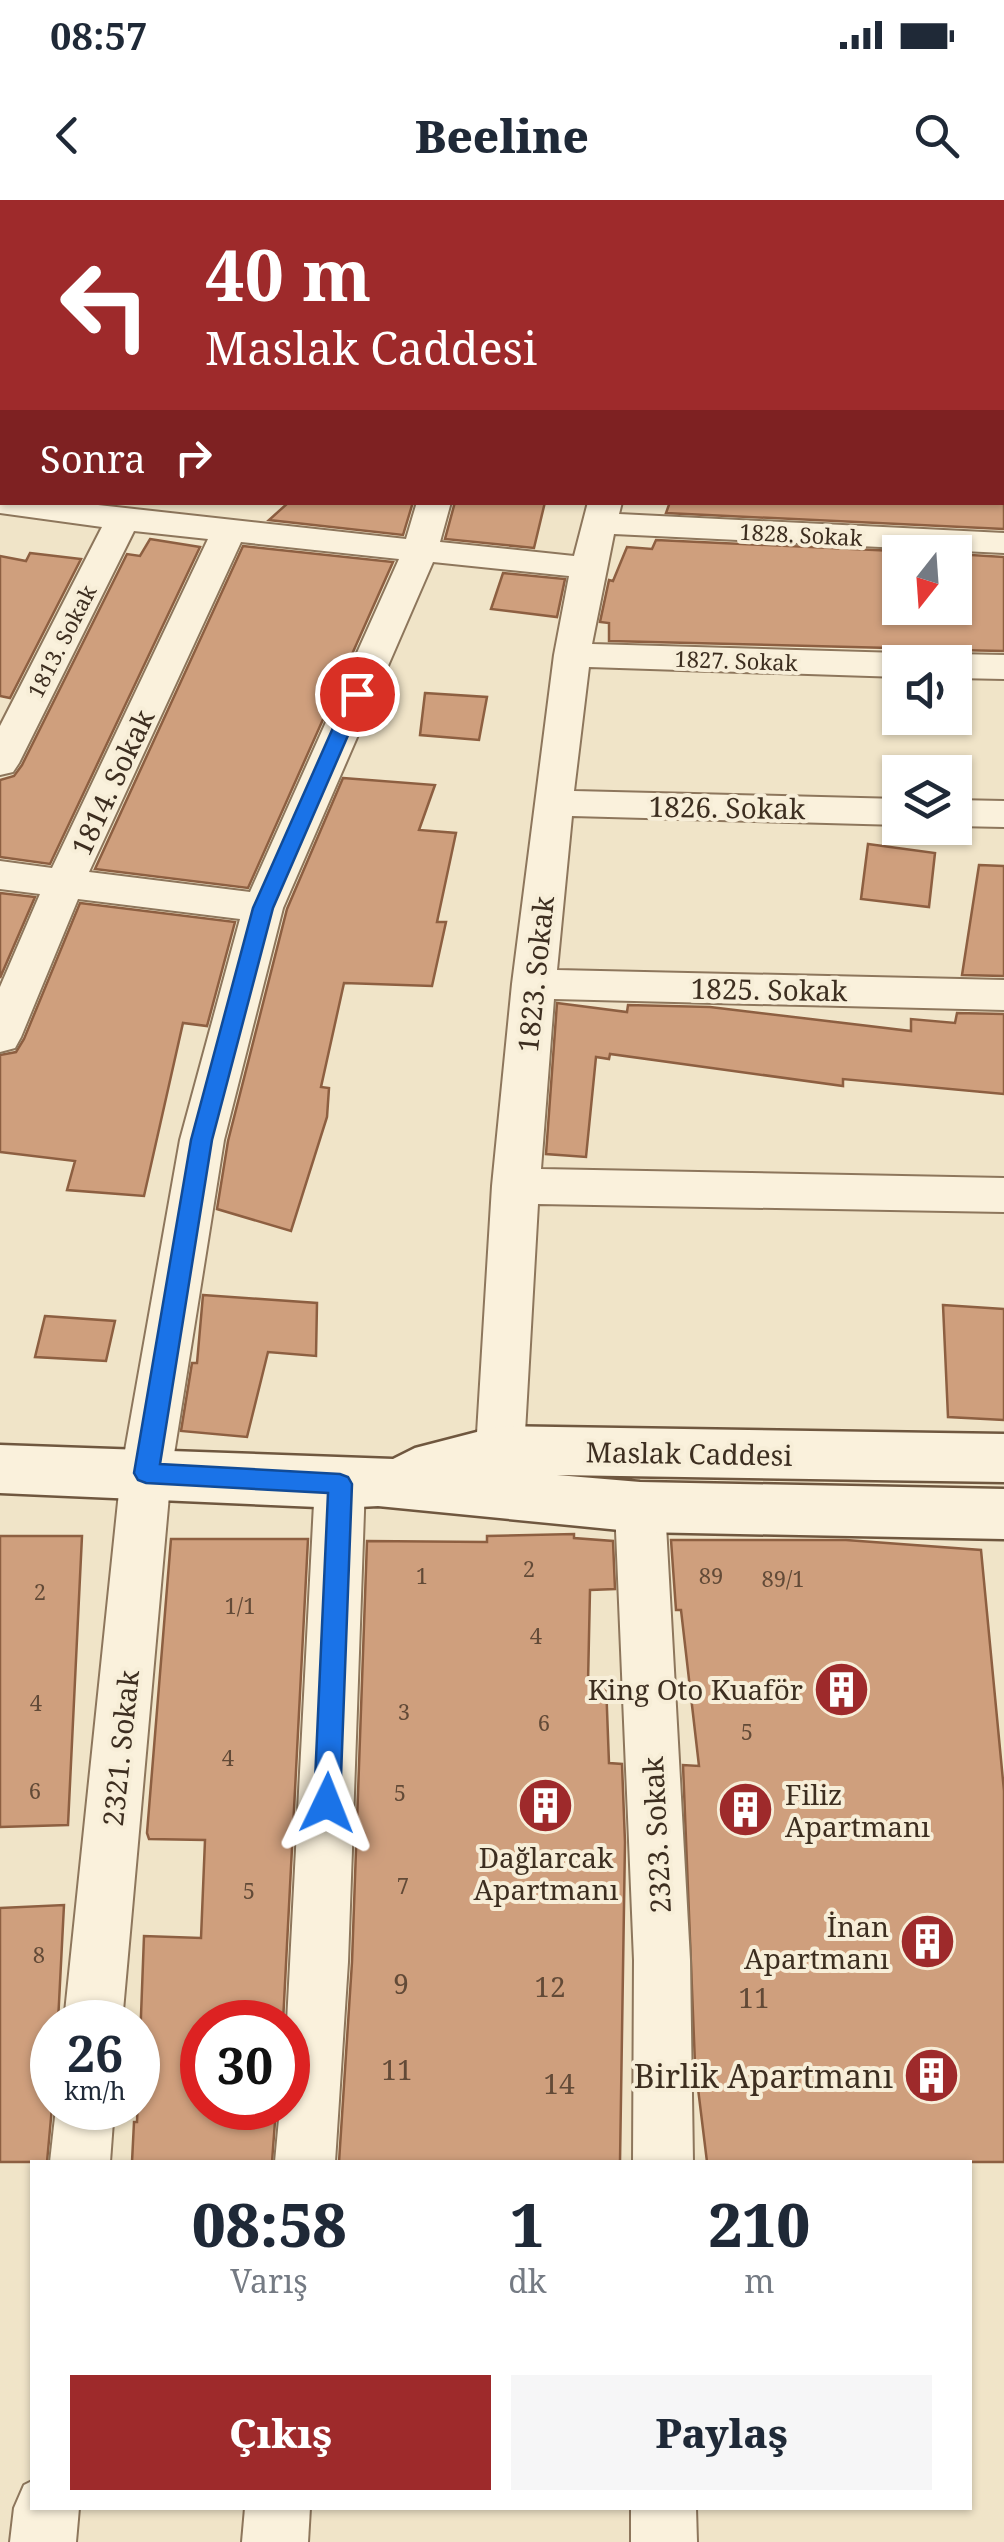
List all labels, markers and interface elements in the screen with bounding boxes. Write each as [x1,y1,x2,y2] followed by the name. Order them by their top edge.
[50,9,147,61] text: 08:57
[415,105,589,166] text: Beeline
[40,108,95,163] icon: back
[909,108,964,163] icon: search
[205,226,371,322] text: 40 m
[40,240,170,370] icon: left
[205,317,537,378] text: Maslak Caddesi
[166,430,221,485] icon: right
[40,432,146,484] text: Sonra
[739,516,863,552] street label: 1828. Sokak
[882,535,972,625] north arrow
[882,535,972,845] map controls
[20,579,102,703] street label: 1813. Sokak
[674,643,798,677] street label: 1827. Sokak
[882,645,972,735] button: sound
[315,652,400,737] pin
[330,667,385,722] icon: arrive
[62,702,163,861] street label: 1814. Sokak
[882,755,972,845] button: layers
[648,787,806,827] street label: 1826. Sokak
[508,893,562,1054] street label: 1823. Sokak
[690,969,848,1009] street label: 1825. Sokak
[585,1432,793,1474] street label: Maslak Caddesi
[523,1553,535,1583] house number: 2
[416,1560,428,1590] house number: 1
[699,1560,723,1590] house number: 89
[761,1563,805,1593] house number: 89/1
[34,1576,46,1606] house number: 2
[225,1590,255,1620] house number: 1/1
[530,1620,542,1650] house number: 4
[812,1659,872,1719] building icon: King Oto Kuaför
[93,1667,147,1828] street label: 2321. Sokak
[588,1670,803,1708] place label: King Oto Kuaför
[30,1687,42,1717] house number: 4
[398,1696,410,1726] house number: 3
[538,1707,550,1737] house number: 6
[741,1716,753,1746] house number: 5
[222,1742,234,1772] house number: 4
[275,1751,379,1855] position arrow
[633,1755,679,1914] street label: 2323. Sokak
[29,1775,41,1805] house number: 6
[785,1775,930,1845] place label: Filiz Apartmanı
[516,1776,576,1836] building icon: Dağlarcak Apartmanı
[394,1777,406,1807] house number: 5
[716,1780,776,1840] building icon: Filiz Apartmanı
[474,1838,619,1908] place label: Dağlarcak Apartmanı
[397,1870,409,1900] house number: 7
[243,1875,255,1905] house number: 5
[744,1907,889,1977] place label: İnan Apartmanı
[898,1912,958,1972] building icon: İnan Apartmanı
[33,1939,45,1969] house number: 8
[393,1964,409,2002] house number: 9
[534,1967,566,2005] house number: 12
[738,1978,770,2016] house number: 11
[180,2000,310,2130] speed limit sign: 30
[67,2019,123,2087] text: 26
[902,2045,962,2105] building icon: Birlik Apartmanı
[381,2050,413,2088] house number: 11
[634,2054,893,2097] place label: Birlik Apartmanı
[543,2064,575,2102] house number: 14
[64,2073,126,2107] text: km/h
[192,2183,346,2265] text: 08:58
[510,2183,544,2265] text: 1
[708,2183,810,2265] text: 210
[230,2259,308,2302] text: Varış
[508,2259,547,2302] text: dk
[744,2259,774,2302] text: m
[70,2375,491,2490] button: Çıkış
[511,2375,932,2490] button: Paylaş

